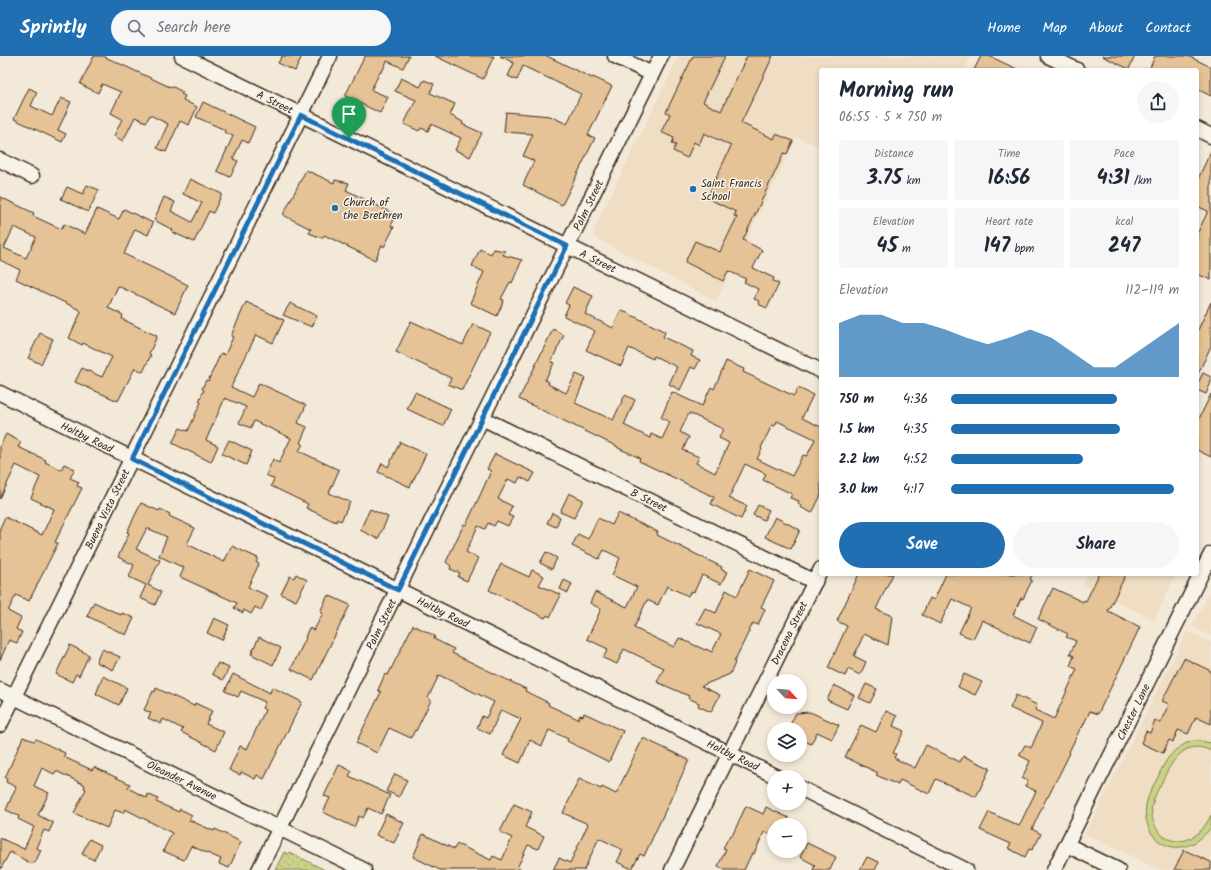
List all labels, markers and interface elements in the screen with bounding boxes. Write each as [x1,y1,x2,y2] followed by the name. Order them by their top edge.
[111,10,391,46] search box
[20,13,87,43] text: Sprintly
[157,16,231,40] text: Search here
[125,17,147,39] icon: search
[987,17,1021,39] text: Home
[1043,17,1067,39] text: Map
[1089,17,1123,39] text: About
[1145,17,1191,39] text: Contact
[839,74,954,109] text: Morning run
[1137,81,1179,123] button: share
[253,86,297,120] street label: A Street
[332,97,366,138] pin
[338,103,360,125] icon: arrive
[839,107,942,128] text: 06:55 · 5 × 750 m
[874,145,913,163] text: Distance
[998,145,1020,163] text: Time
[1114,145,1135,163] text: Pace
[867,163,902,195] text: 3.75
[988,163,1030,195] text: 16:56
[1097,163,1130,195] text: 4:31
[902,172,920,190] text: km
[1130,172,1152,190] text: /km
[701,175,762,206] place label: Saint Francis School
[569,176,609,234] street label: Palm Street
[688,184,698,194] marker: Saint Francis School
[343,194,403,225] place label: Church of the Brethren
[330,203,340,213] marker: Church of the Brethren
[873,213,914,231] text: Elevation
[985,213,1033,231] text: Heart rate
[1115,213,1133,231] text: kcal
[877,231,898,263] text: 45
[984,231,1010,263] text: 147
[1108,231,1140,263] text: 247
[898,240,911,258] text: m
[1010,240,1034,258] text: bpm
[576,245,620,279] street label: A Street
[839,280,888,301] text: Elevation
[1125,280,1179,301] text: 112–119 m
[839,389,874,410] text: 750 m
[903,389,928,410] text: 4:36
[57,417,116,459] street label: Holtby Road
[839,419,875,440] text: 1.5 km
[903,419,928,440] text: 4:35
[839,449,879,470] text: 2.2 km
[903,449,928,470] text: 4:52
[81,465,136,553] street label: Buena Vista Street
[839,479,878,500] text: 3.0 km
[903,479,923,500] text: 4:17
[627,484,671,518] street label: B Street
[839,522,1005,568] button: Save
[1013,522,1179,568] button: Share
[413,592,472,634] street label: Holtby Road
[362,595,402,653] street label: Palm Street
[767,598,813,668] street label: Dracena Street
[767,674,807,714] north arrow
[767,674,807,858] map controls
[1112,681,1155,744] street label: Chester Lane
[767,722,807,762] button: layers
[703,735,762,777] street label: Holtby Road
[143,756,220,806] street label: Oleander Avenue
[767,770,807,810] button: +
[767,818,807,858] button: −

